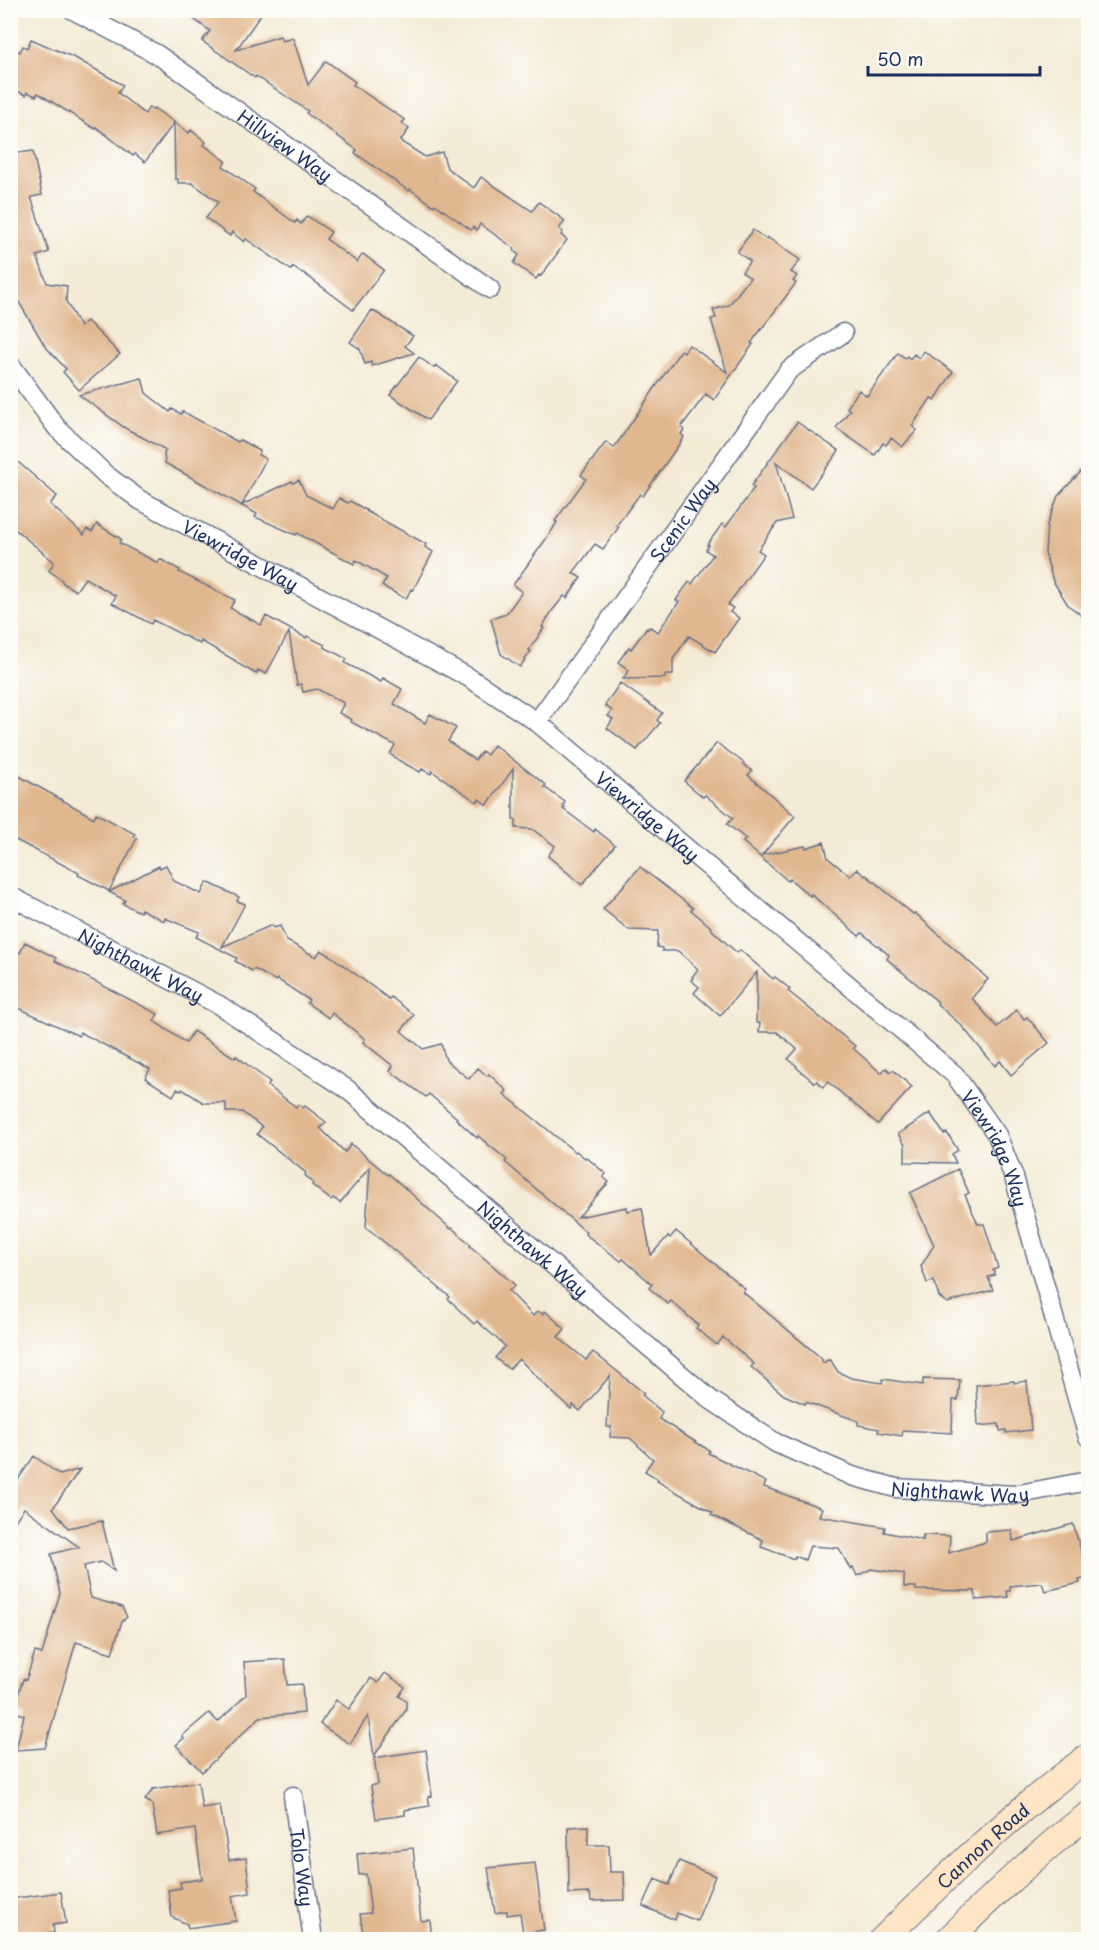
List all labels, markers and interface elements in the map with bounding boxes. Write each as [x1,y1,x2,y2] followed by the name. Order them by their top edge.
[868,39,1040,77] scale bar
[877,45,924,72] text: 50 m
[232,102,338,188] street label: Hillview Way
[642,472,722,567] street label: Scenic Way
[178,512,304,597] street label: Viewridge Way
[590,764,706,868] street label: Viewridge Way
[74,921,209,1008] street label: Nighthawk Way
[955,1084,1035,1210] street label: Viewridge Way
[472,1193,595,1303] street label: Nighthawk Way
[890,1474,1031,1509] street label: Nighthawk Way
[930,1796,1035,1894] street label: Cannon Road
[284,1826,322,1908] street label: Tolo Way

